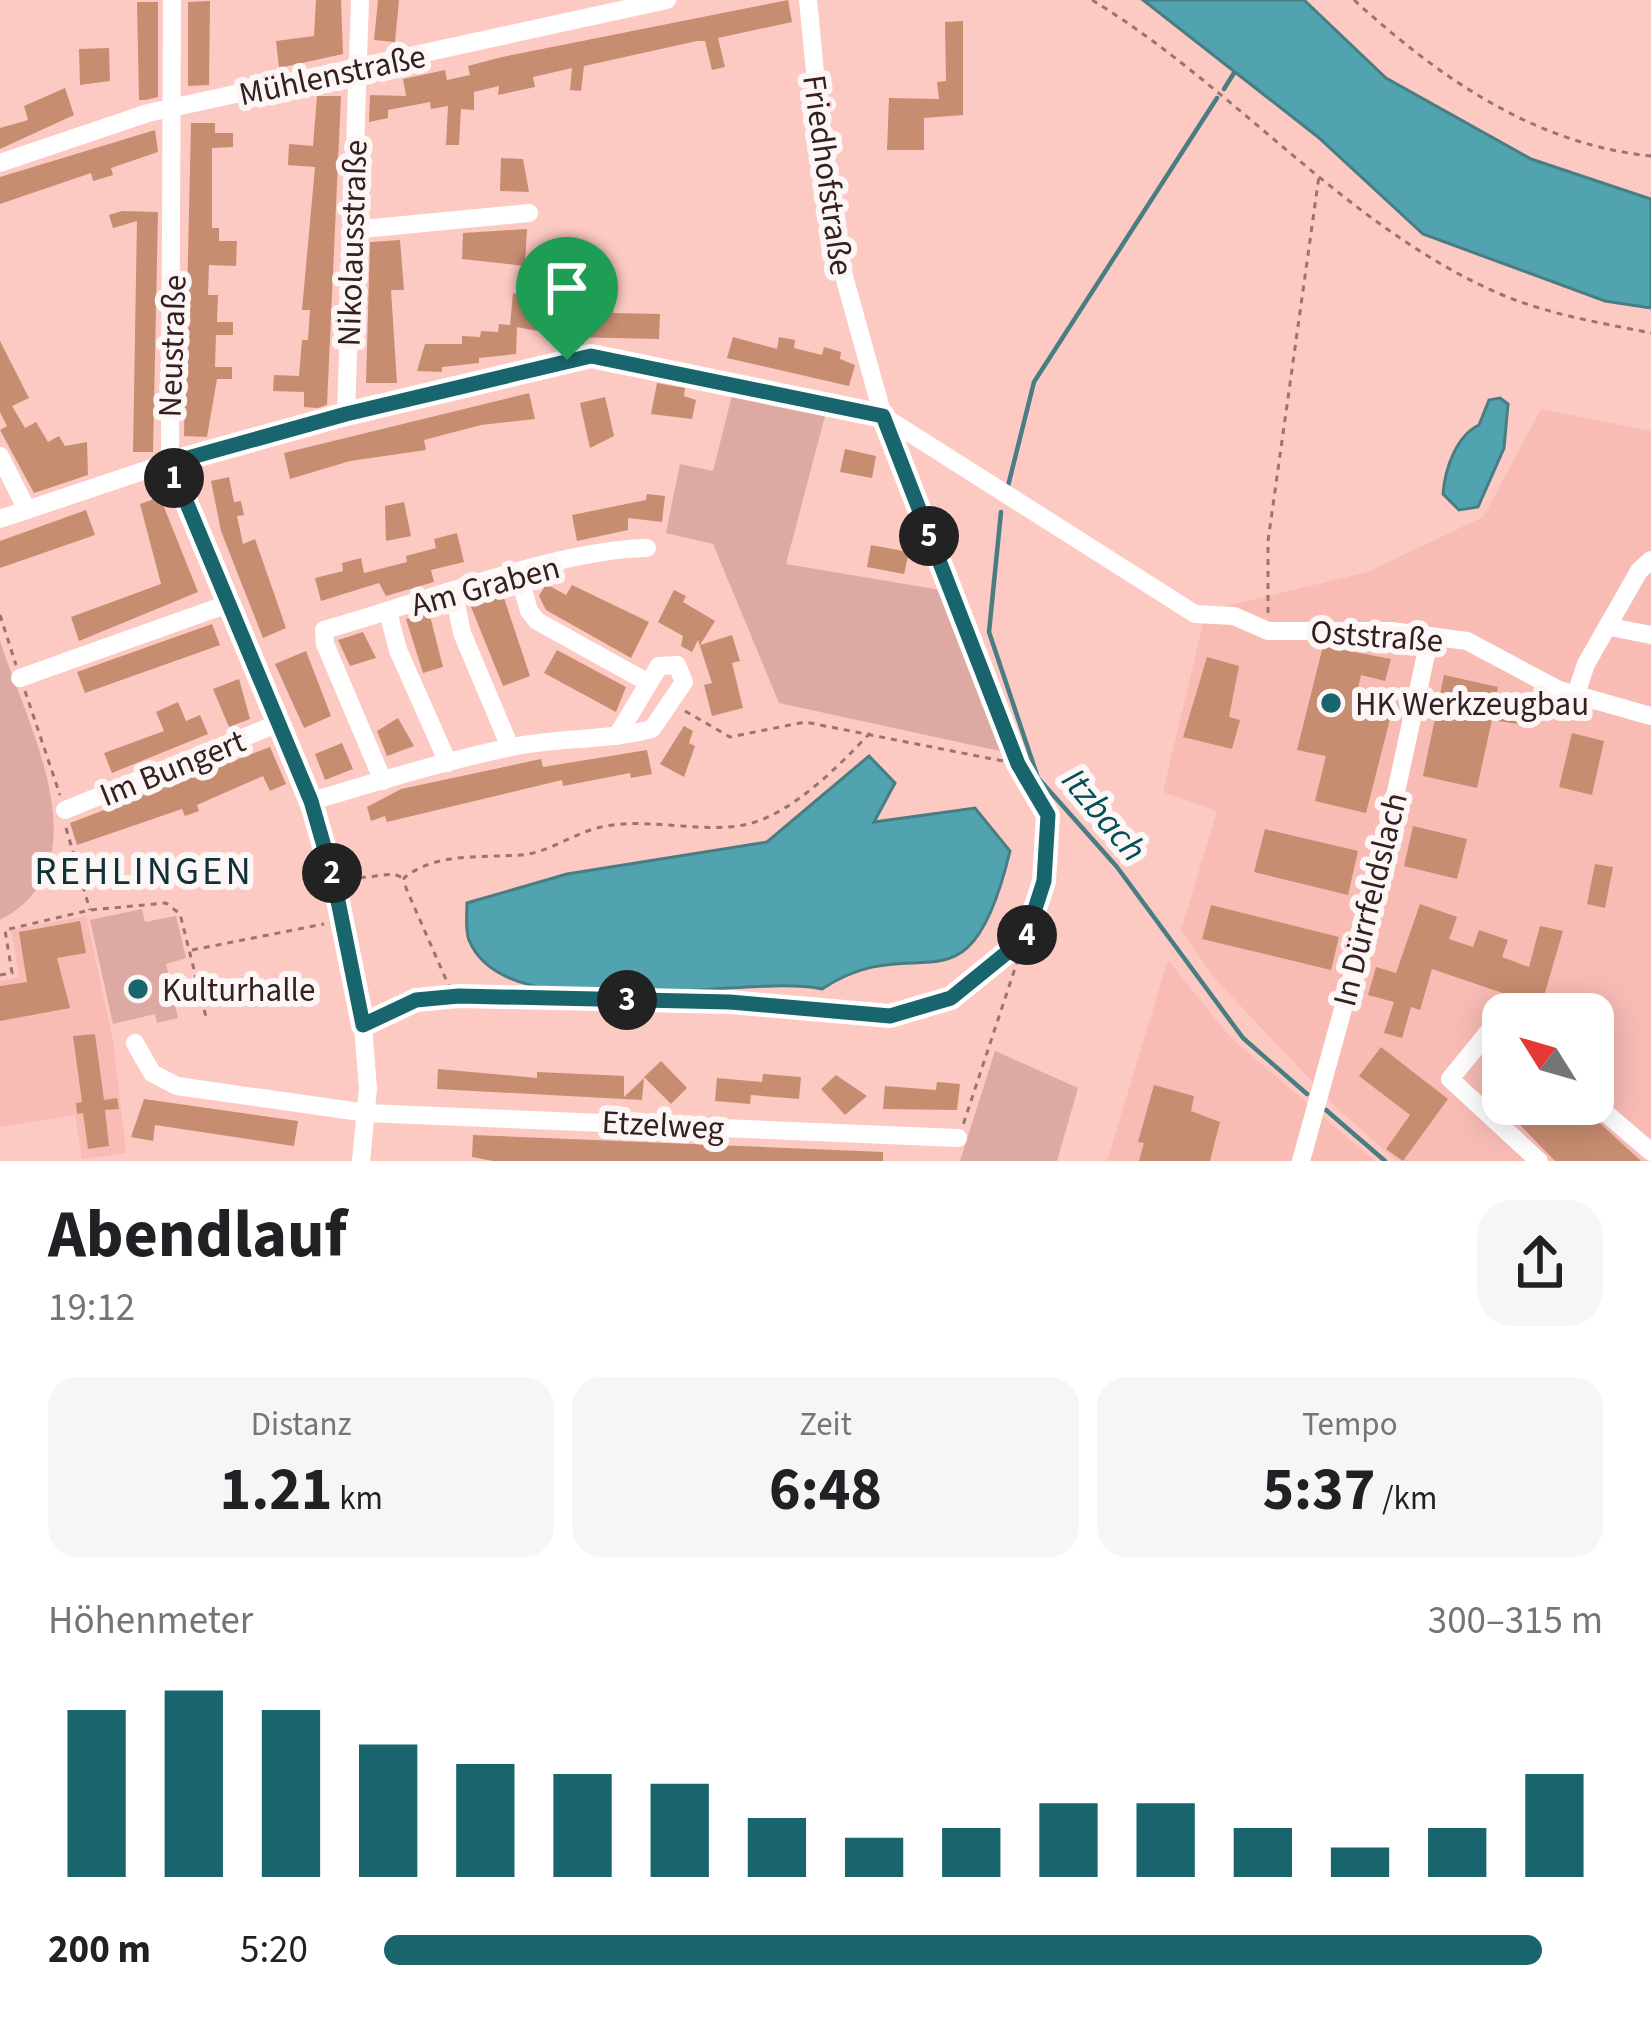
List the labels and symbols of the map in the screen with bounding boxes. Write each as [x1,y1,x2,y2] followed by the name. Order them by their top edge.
[235,33,430,118] street label: Mühlenstraße
[790,72,865,279] street label: Friedhofstraße
[325,139,380,347] street label: Nikolausstraße
[516,237,618,360] pin
[147,274,198,418] street label: Neustraße
[144,448,204,508] pin: 1
[899,506,959,566] pin: 5
[406,544,565,629] street label: Am Graben
[1309,608,1445,665] street label: Oststraße
[1355,681,1589,728] place label: HK Werkzeugbau
[1318,690,1344,716] marker: HK Werkzeugbau
[93,718,252,819] street label: Im Bungert
[1049,757,1158,873] water label: Itzbach
[1321,788,1420,1011] street label: In Dürrfeldslach
[302,843,362,903] pin: 2
[34,844,254,900] district label: REHLINGEN
[997,905,1057,965] pin: 4
[162,967,315,1014] place label: Kulturhalle
[597,970,657,1030] pin: 3
[125,976,151,1002] marker: Kulturhalle
[1482,993,1614,1125] north arrow
[601,1099,726,1152] street label: Etzelweg

